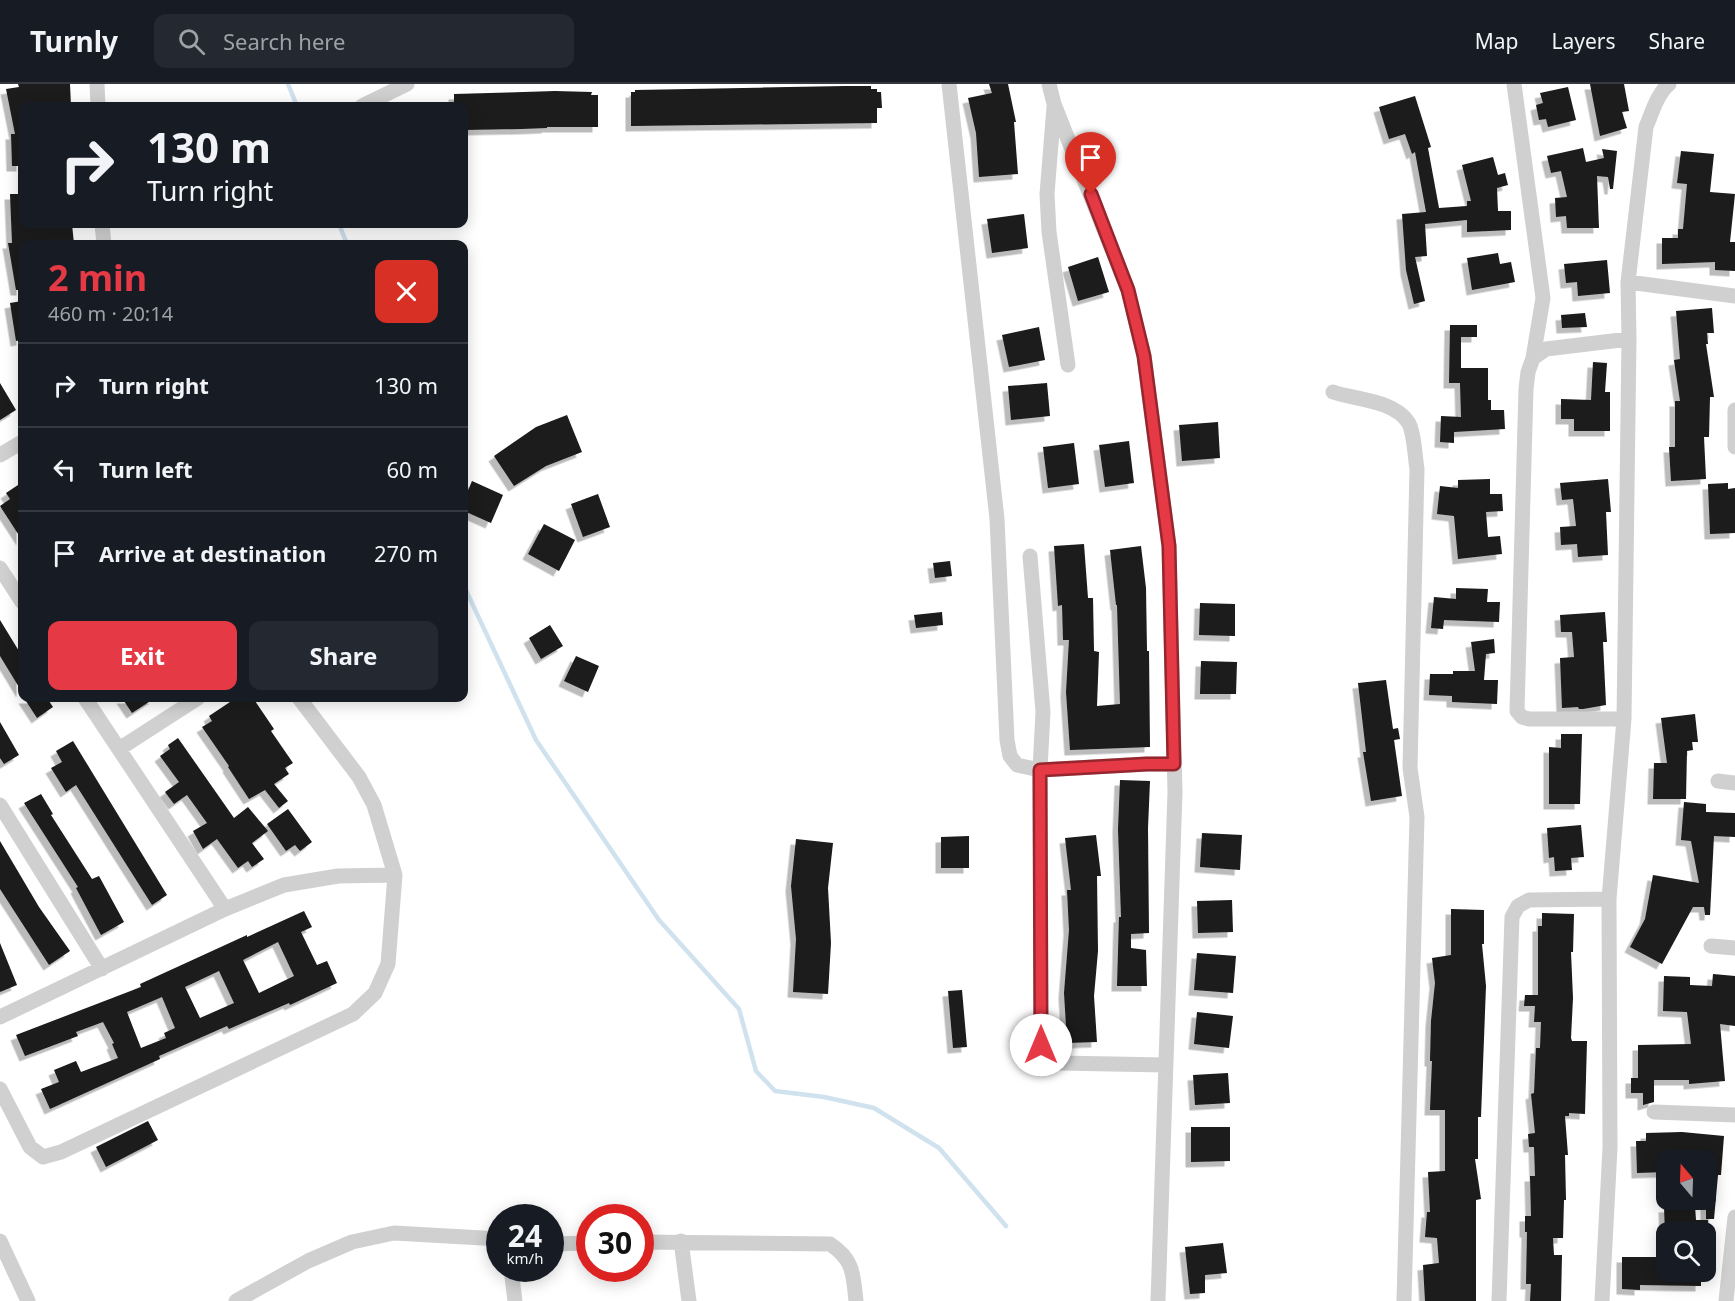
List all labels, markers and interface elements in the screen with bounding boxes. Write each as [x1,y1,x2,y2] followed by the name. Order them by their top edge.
[154,14,574,68] search box
[30,22,118,60] text: Turnly
[175,25,208,58] icon: search
[223,26,345,56] text: Search here
[1475,27,1519,55] text: Map
[1552,27,1616,55] text: Layers
[1649,27,1705,55] text: Share
[147,118,271,175] text: 130 m
[48,126,126,204] icon: right
[1065,132,1116,194] pin
[1074,141,1107,174] icon: arrive
[147,172,273,209] text: Turn right
[48,253,147,302] text: 2 min
[375,260,438,323] button: close
[48,300,173,327] text: 460 m · 20:14
[48,369,81,402] icon: right
[99,370,209,400] text: Turn right
[374,370,438,400] text: 130 m
[48,453,81,486] icon: left
[99,454,193,484] text: Turn left
[387,454,438,484] text: 60 m
[48,537,81,570] icon: arrive
[99,538,326,568] text: Arrive at destination
[374,538,438,568] text: 270 m
[48,621,237,690] button: Exit
[249,621,438,690] button: Share
[1009,1013,1073,1077] position arrow
[1656,1150,1716,1210] north arrow
[1656,1150,1716,1282] map controls
[576,1204,654,1282] speed limit sign: 30
[508,1215,542,1256] text: 24
[1656,1222,1716,1282] button: search
[507,1248,543,1268] text: km/h

